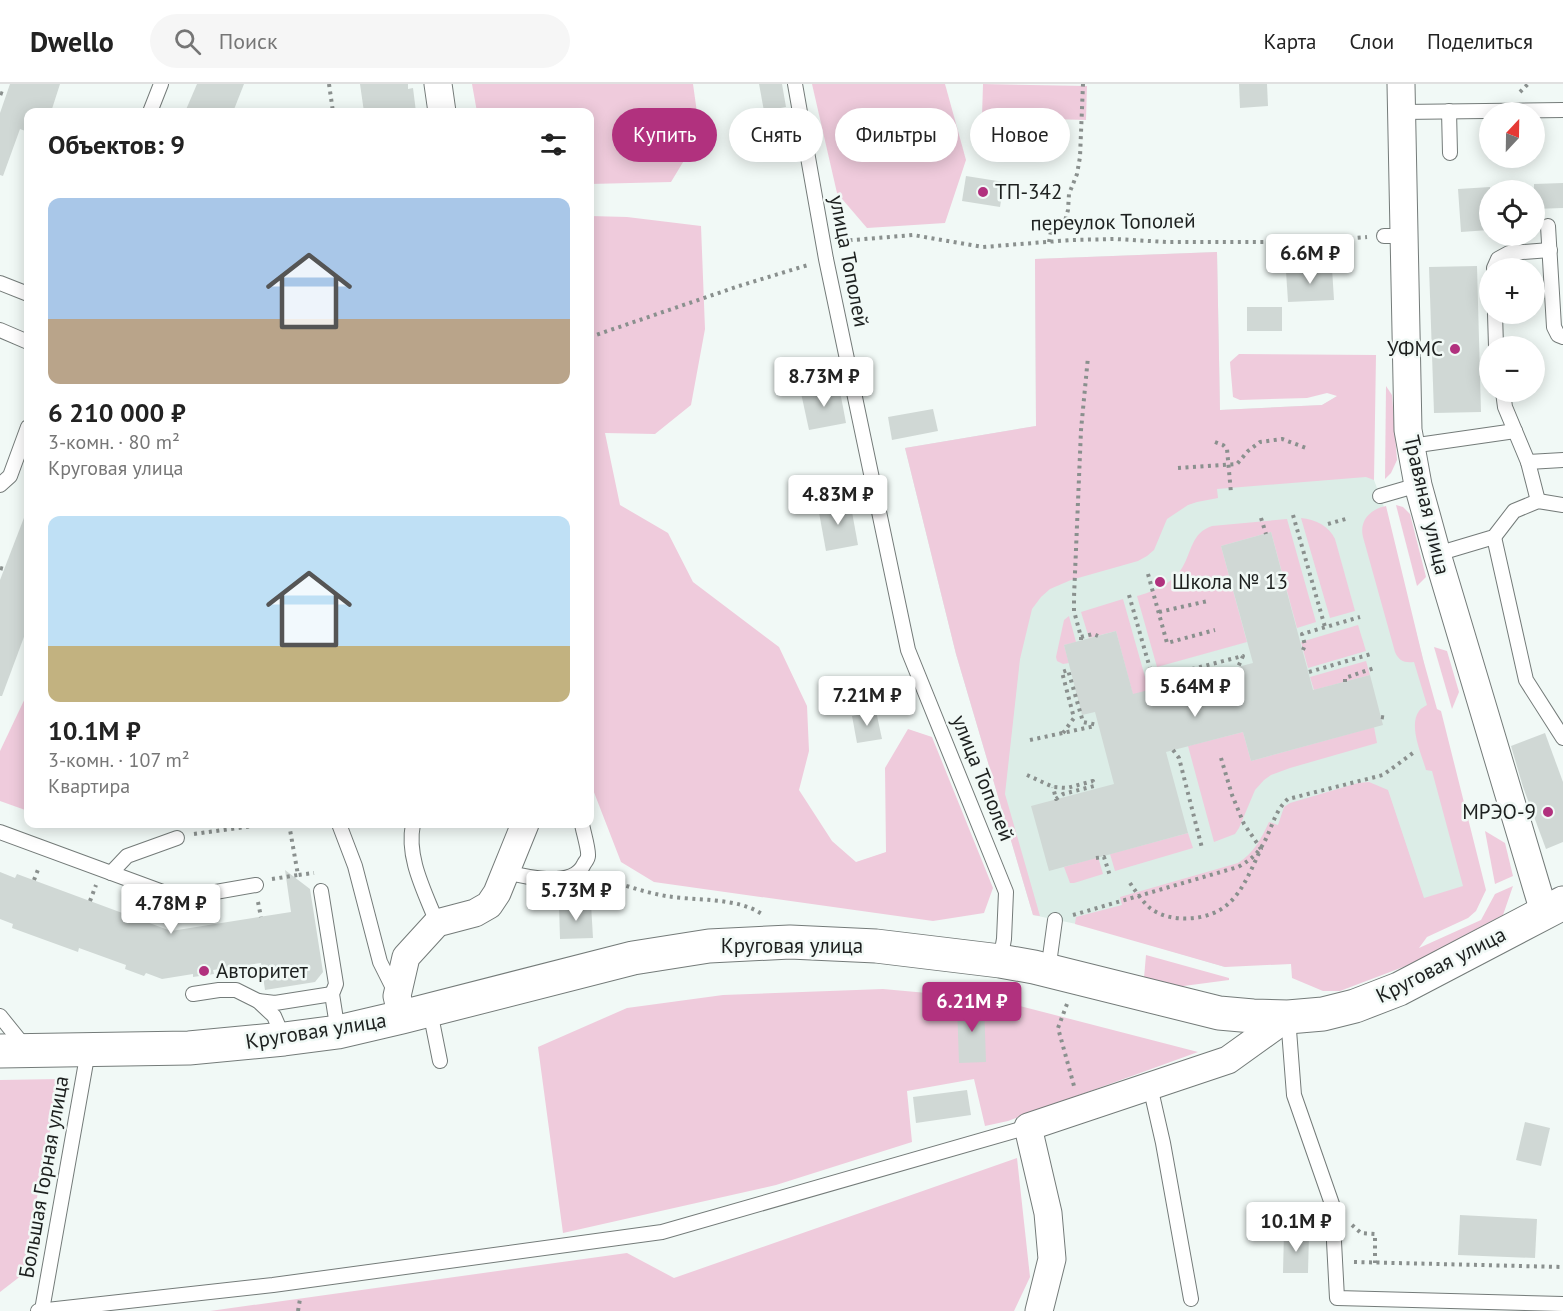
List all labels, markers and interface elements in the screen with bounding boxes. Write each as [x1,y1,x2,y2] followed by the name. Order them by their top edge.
[150,14,570,68] search box
[30,23,114,60] text: Dwello
[171,25,204,58] icon: search
[219,27,278,55] text: Поиск
[1263,28,1316,55] text: Карта
[1349,28,1394,55] text: Слои
[1427,28,1533,55] text: Поделиться
[1479,102,1545,168] north arrow
[1479,102,1545,402] map controls
[612,108,717,162] chip: Купить
[729,108,823,162] chip: Снять
[835,108,958,162] chip: Фильтры
[970,108,1070,162] chip: Новое
[48,128,185,161] text: Объектов: 9
[537,128,570,161] icon: filters
[995,178,1062,205] place label: ТП-342
[1479,180,1545,246] button: locate
[976,185,990,199] marker: ТП-342
[823,193,875,329] street label: улица Тополей
[1030,207,1196,236] street label: переулок Тополей
[1261,234,1359,285] pin: 6.6M ₽
[255,237,363,345] icon: home
[1280,240,1340,266] text: 6.6M ₽
[1479,258,1545,324] button: +
[1387,335,1443,362] place label: УФМС
[1479,336,1545,402] button: −
[1448,342,1462,356] marker: УФМС
[769,357,879,408] pin: 8.73M ₽
[788,363,860,389] text: 8.73M ₽
[48,396,186,429] text: 6 210 000 ₽
[48,429,180,455] text: 3-комн. · 80 m²
[1398,432,1457,577] street label: Травяная улица
[48,455,184,481] text: Круговая улица
[783,475,893,526] pin: 4.83M ₽
[802,481,874,507] text: 4.83M ₽
[255,555,363,663] icon: home
[1172,568,1288,595] place label: Школа № 13
[1153,575,1167,589] marker: Школа № 13
[1140,667,1250,718] pin: 5.64M ₽
[1159,673,1231,699] text: 5.64M ₽
[812,676,922,727] pin: 7.21M ₽
[833,682,901,708] text: 7.21M ₽
[946,711,1021,845] street label: улица Тополей
[48,714,141,747] text: 10.1M ₽
[48,747,190,773] text: 3-комн. · 107 m²
[48,773,130,799] text: Квартира
[1462,798,1536,825] place label: МРЭО-9
[1541,805,1555,819] marker: МРЭО-9
[521,871,631,922] pin: 5.73M ₽
[540,877,612,903] text: 5.73M ₽
[116,884,226,935] pin: 4.78M ₽
[135,890,207,916] text: 4.78M ₽
[1371,920,1510,1009] street label: Круговая улица
[721,932,863,959] street label: Круговая улица
[216,957,309,984] place label: Авторитет
[197,964,211,978] marker: Авторитет
[917,982,1027,1033] pin: 6.21M ₽
[936,988,1008,1014] text: 6.21M ₽
[244,1006,388,1055] street label: Круговая улица
[12,1074,75,1280] street label: Большая Горная улица
[1241,1202,1351,1253] pin: 10.1M ₽
[1260,1208,1332,1234] text: 10.1M ₽

